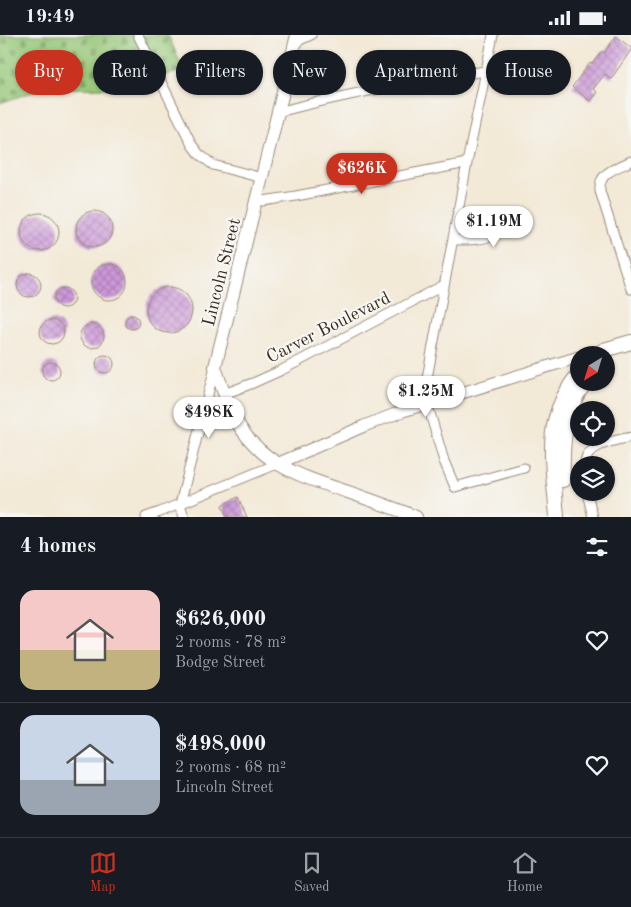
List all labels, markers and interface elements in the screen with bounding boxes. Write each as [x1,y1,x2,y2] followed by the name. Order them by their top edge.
[25,8,74,27] text: 19:49
[15,50,83,95] chip: Buy
[93,50,166,95] chip: Rent
[176,50,263,95] chip: Filters
[273,50,346,95] chip: New
[356,50,476,95] chip: Apartment
[486,50,571,95] chip: House
[327,153,397,195] pin: $626K
[337,161,387,177] text: $626K
[453,205,535,248] pin: $1.19M
[466,214,522,230] text: $1.19M
[200,216,244,328] street label: Lincoln Street
[264,289,393,367] street label: Carver Boulevard
[570,346,615,391] north arrow
[570,346,615,501] map controls
[385,375,467,418] pin: $1.25M
[398,384,454,400] text: $1.25M
[174,397,244,439] pin: $498K
[570,401,615,446] button: locate
[184,405,234,421] text: $498K
[570,456,615,501] button: layers
[583,533,611,561] icon: filters
[20,536,96,557] text: 4 homes
[175,609,266,630] text: $626,000
[60,610,120,670] icon: home
[583,626,611,654] icon: heart
[175,635,286,651] text: 2 rooms · 78 m²
[175,655,265,671] text: Bodge Street
[175,734,266,755] text: $498,000
[60,735,120,795] icon: home
[583,751,611,779] icon: heart
[175,760,286,776] text: 2 rooms · 68 m²
[175,780,273,796] text: Lincoln Street
[89,849,117,896] tab: Map
[294,849,330,896] tab: Saved
[507,849,542,896] tab: Home

